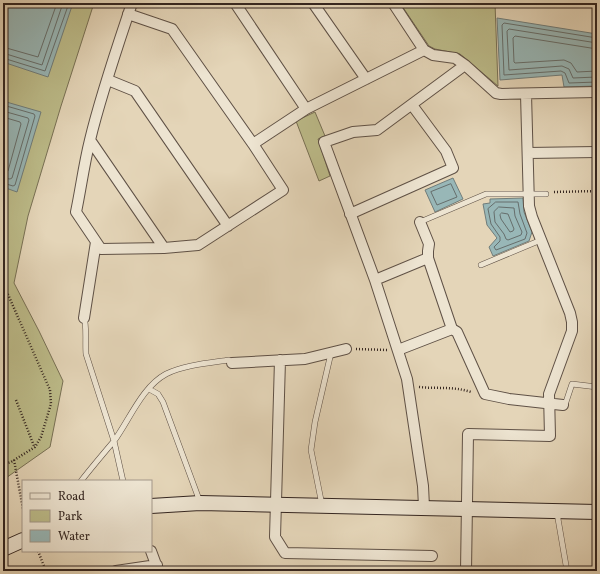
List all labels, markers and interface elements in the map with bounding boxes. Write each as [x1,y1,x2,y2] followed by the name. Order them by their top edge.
[22,480,152,552] legend
[58,489,85,505] text: Road
[58,509,83,525] text: Park
[58,529,90,545] text: Water

